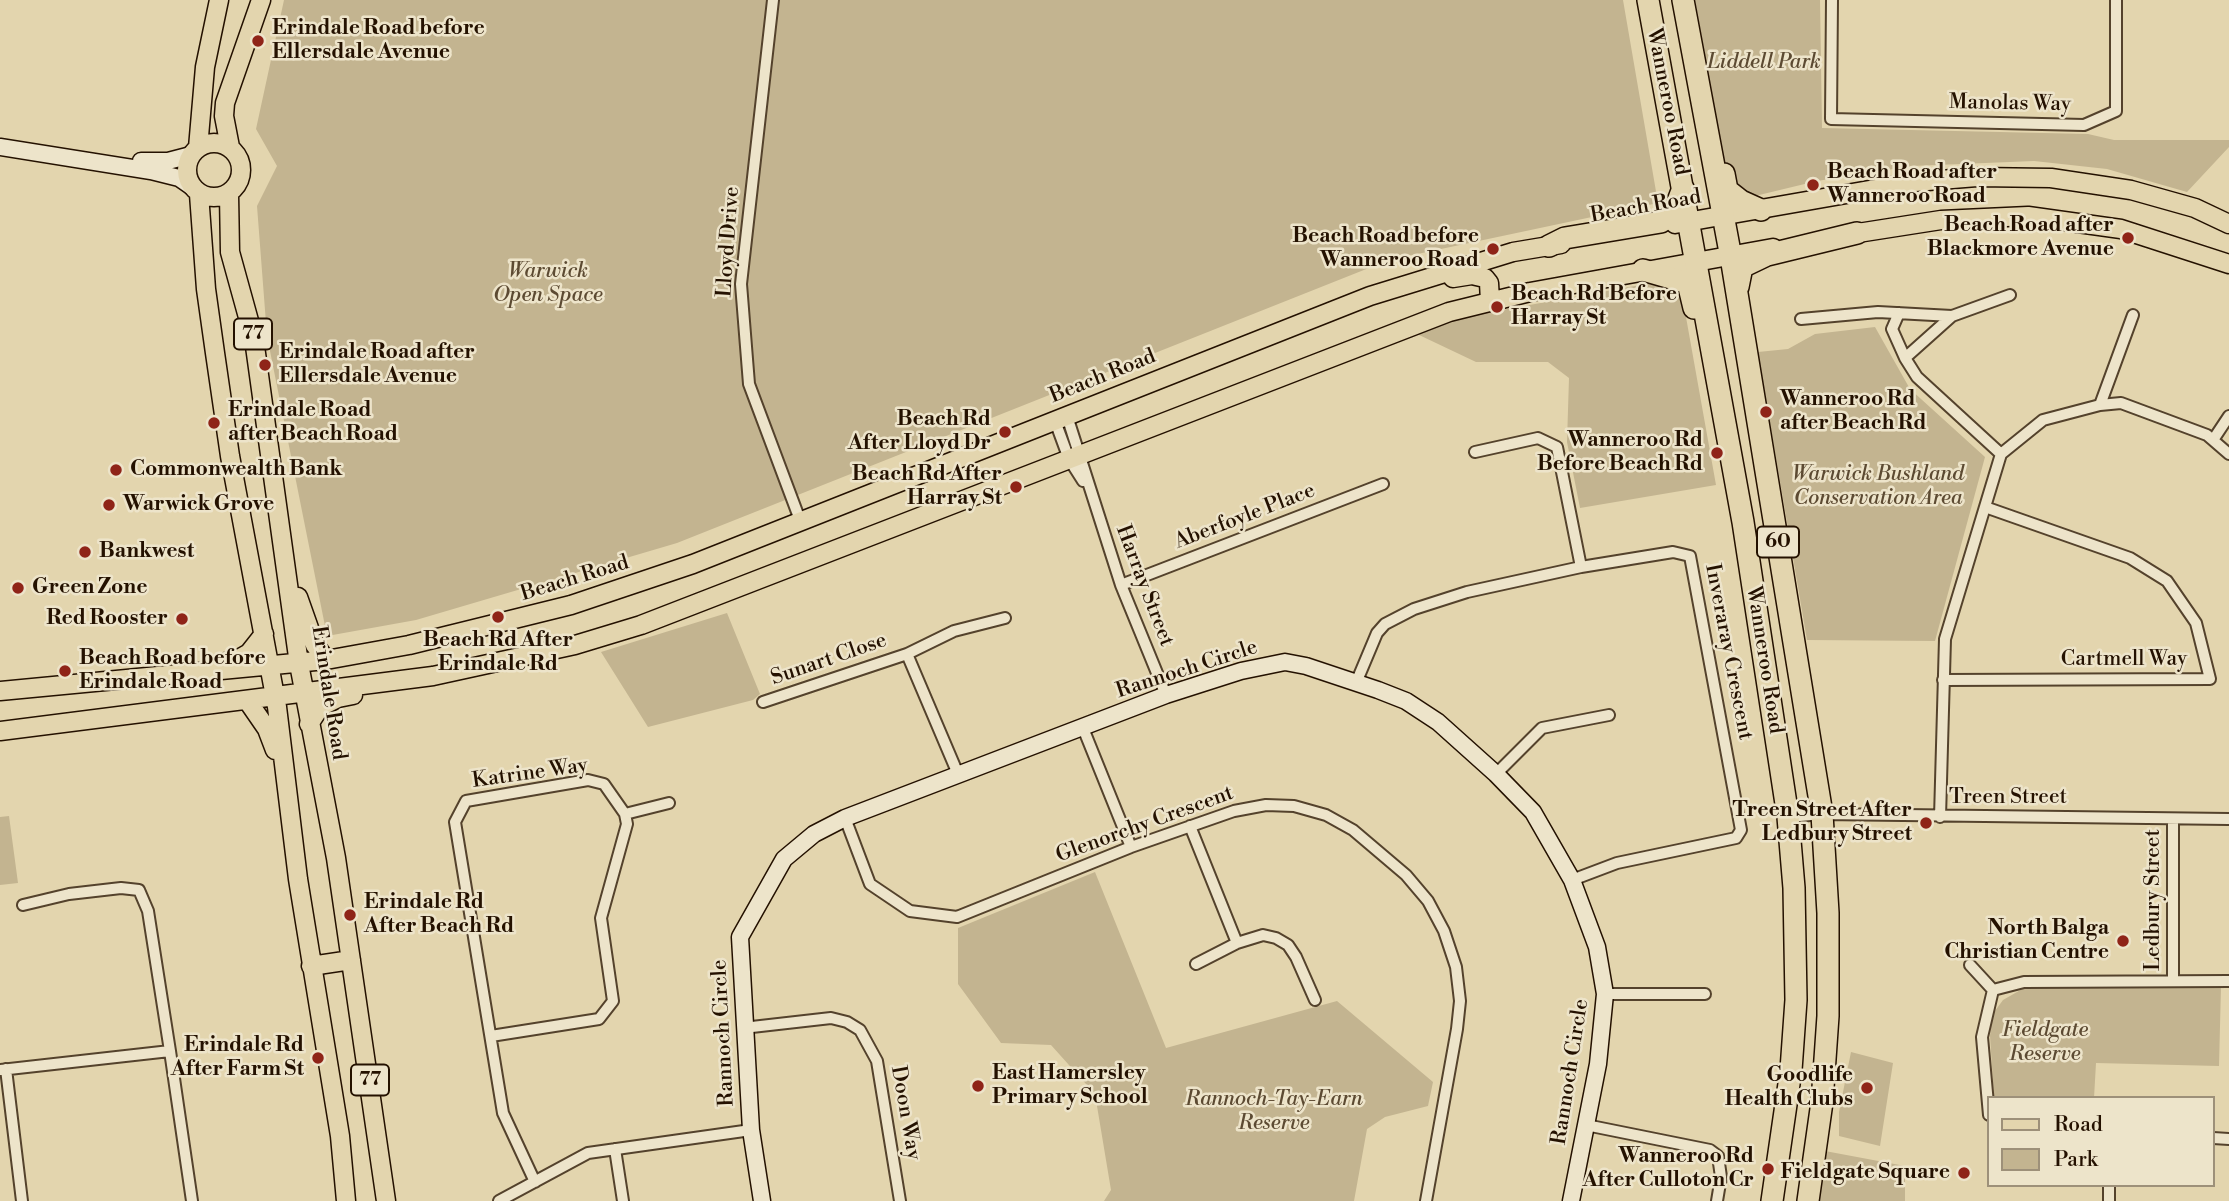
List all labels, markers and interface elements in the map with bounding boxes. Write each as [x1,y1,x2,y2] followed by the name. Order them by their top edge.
[272,16,485,66] place label: Erindale Road before Ellersdale Avenue
[1640,26,1694,178] street label: Wanneroo Road
[250,33,266,49] marker: Erindale Road before Ellersdale Avenue
[1707,50,1821,76] park label: Liddell Park
[1949,90,2071,118] street label: Manolas Way
[1827,160,1997,210] place label: Beach Road after Wanneroo Road
[1805,177,1821,193] marker: Beach Road after Wanneroo Road
[1589,185,1703,229] street label: Beach Road
[713,186,745,298] street label: Lloyd Drive
[1927,213,2114,263] place label: Beach Road after Blackmore Avenue
[1292,224,1479,274] place label: Beach Road before Wanneroo Road
[2120,230,2136,246] marker: Beach Road after Blackmore Avenue
[1485,241,1501,257] marker: Beach Road before Wanneroo Road
[493,259,603,309] park label: Warwick Open Space
[1511,282,1677,332] place label: Beach Rd Before Harray St
[1489,299,1505,315] marker: Beach Rd Before Harray St
[234,318,272,350] road number: 77
[279,340,475,390] place label: Erindale Road after Ellersdale Avenue
[1046,344,1160,410] street label: Beach Road
[257,357,273,373] marker: Erindale Road after Ellersdale Avenue
[1780,387,1927,437] place label: Wanneroo Rd after Beach Rd
[228,398,398,448] place label: Erindale Road after Beach Road
[1758,404,1774,420] marker: Wanneroo Rd after Beach Rd
[848,407,991,457] place label: Beach Rd After Lloyd Dr
[206,415,222,431] marker: Erindale Road after Beach Road
[997,424,1013,440] marker: Beach Rd After Lloyd Dr
[1537,428,1703,478] place label: Wanneroo Rd Before Beach Rd
[1709,445,1725,461] marker: Wanneroo Rd Before Beach Rd
[130,457,342,483] place label: Commonwealth Bank
[108,462,124,478] marker: Commonwealth Bank
[852,462,1002,512] place label: Beach Rd After Harray St
[1792,462,1964,512] park label: Warwick Bushland Conservation Area
[1008,479,1024,495] marker: Beach Rd After Harray St
[1171,479,1319,555] street label: Aberfoyle Place
[123,492,274,518] place label: Warwick Grove
[101,497,117,513] marker: Warwick Grove
[1109,522,1179,650] street label: Harray Street
[1757,526,1799,558] road number: 60
[99,539,194,565] place label: Bankwest
[77,544,93,560] marker: Bankwest
[518,551,632,607] street label: Beach Road
[1699,562,1757,742] street label: Inveraray Crescent
[32,575,147,601] place label: Green Zone
[10,580,26,596] marker: Green Zone
[1740,584,1788,736] street label: Wanneroo Road
[46,606,168,632] place label: Red Rooster
[490,609,506,625] marker: Beach Rd After Erindale Rd
[174,611,190,627] marker: Red Rooster
[305,624,351,762] street label: Erindale Road
[423,628,573,678] place label: Beach Rd After Erindale Rd
[768,628,890,692] street label: Sunart Close
[1113,635,1261,705] street label: Rannoch Circle
[79,646,266,696] place label: Beach Road before Erindale Road
[2061,647,2187,673] street label: Cartmell Way
[57,663,73,679] marker: Beach Road before Erindale Road
[471,753,589,795] street label: Katrine Way
[1053,781,1237,869] street label: Glenorchy Crescent
[1949,785,2067,811] street label: Treen Street
[1733,798,1912,848] place label: Treen Street After Ledbury Street
[1918,815,1934,831] marker: Treen Street After Ledbury Street
[2141,829,2167,971] street label: Ledbury Street
[364,890,514,940] place label: Erindale Rd After Beach Rd
[342,907,358,923] marker: Erindale Rd After Beach Rd
[1944,916,2109,966] place label: North Balga Christian Centre
[2115,933,2131,949] marker: North Balga Christian Centre
[708,959,740,1107] street label: Rannoch Circle
[1547,997,1595,1147] street label: Rannoch Circle
[2002,1018,2088,1068] park label: Fieldgate Reserve
[171,1033,304,1083] place label: Erindale Rd After Farm St
[310,1050,326,1066] marker: Erindale Rd After Farm St
[992,1061,1148,1111] place label: East Hamersley Primary School
[1725,1063,1853,1113] place label: Goodlife Health Clubs
[351,1064,389,1096] road number: 77
[884,1064,926,1162] street label: Doon Way
[970,1078,986,1094] marker: East Hamersley Primary School
[1859,1080,1875,1096] marker: Goodlife Health Clubs
[1185,1087,1363,1137] park label: Rannoch-Tay-Earn Reserve
[1988,1096,2215,1187] legend
[2054,1112,2103,1138] text: Road
[1582,1144,1754,1194] place label: Wanneroo Rd After Culloton Cr
[2054,1147,2098,1173] text: Park
[1780,1160,1950,1186] place label: Fieldgate Square
[1760,1161,1776,1177] marker: Wanneroo Rd After Culloton Cr
[1956,1165,1972,1181] marker: Fieldgate Square

